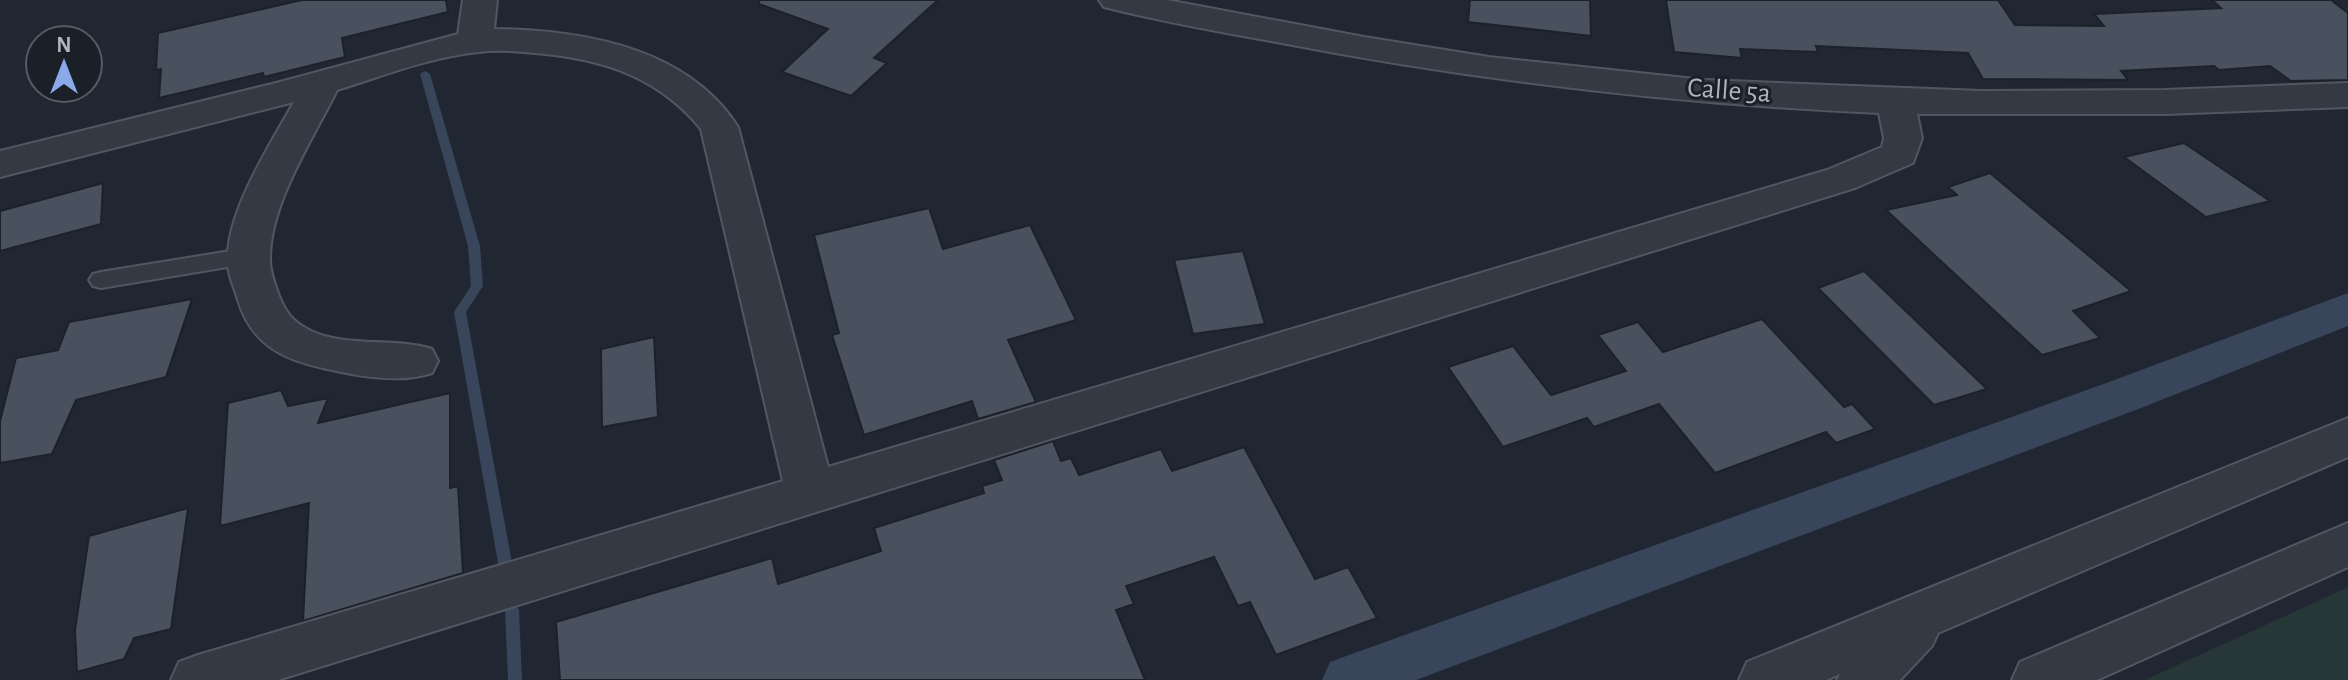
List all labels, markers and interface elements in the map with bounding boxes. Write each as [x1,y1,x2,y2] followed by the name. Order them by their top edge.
[24,24,104,104] north arrow
[56,34,72,56] text: N
[1686,74,1772,108] street label: Calle 5a

